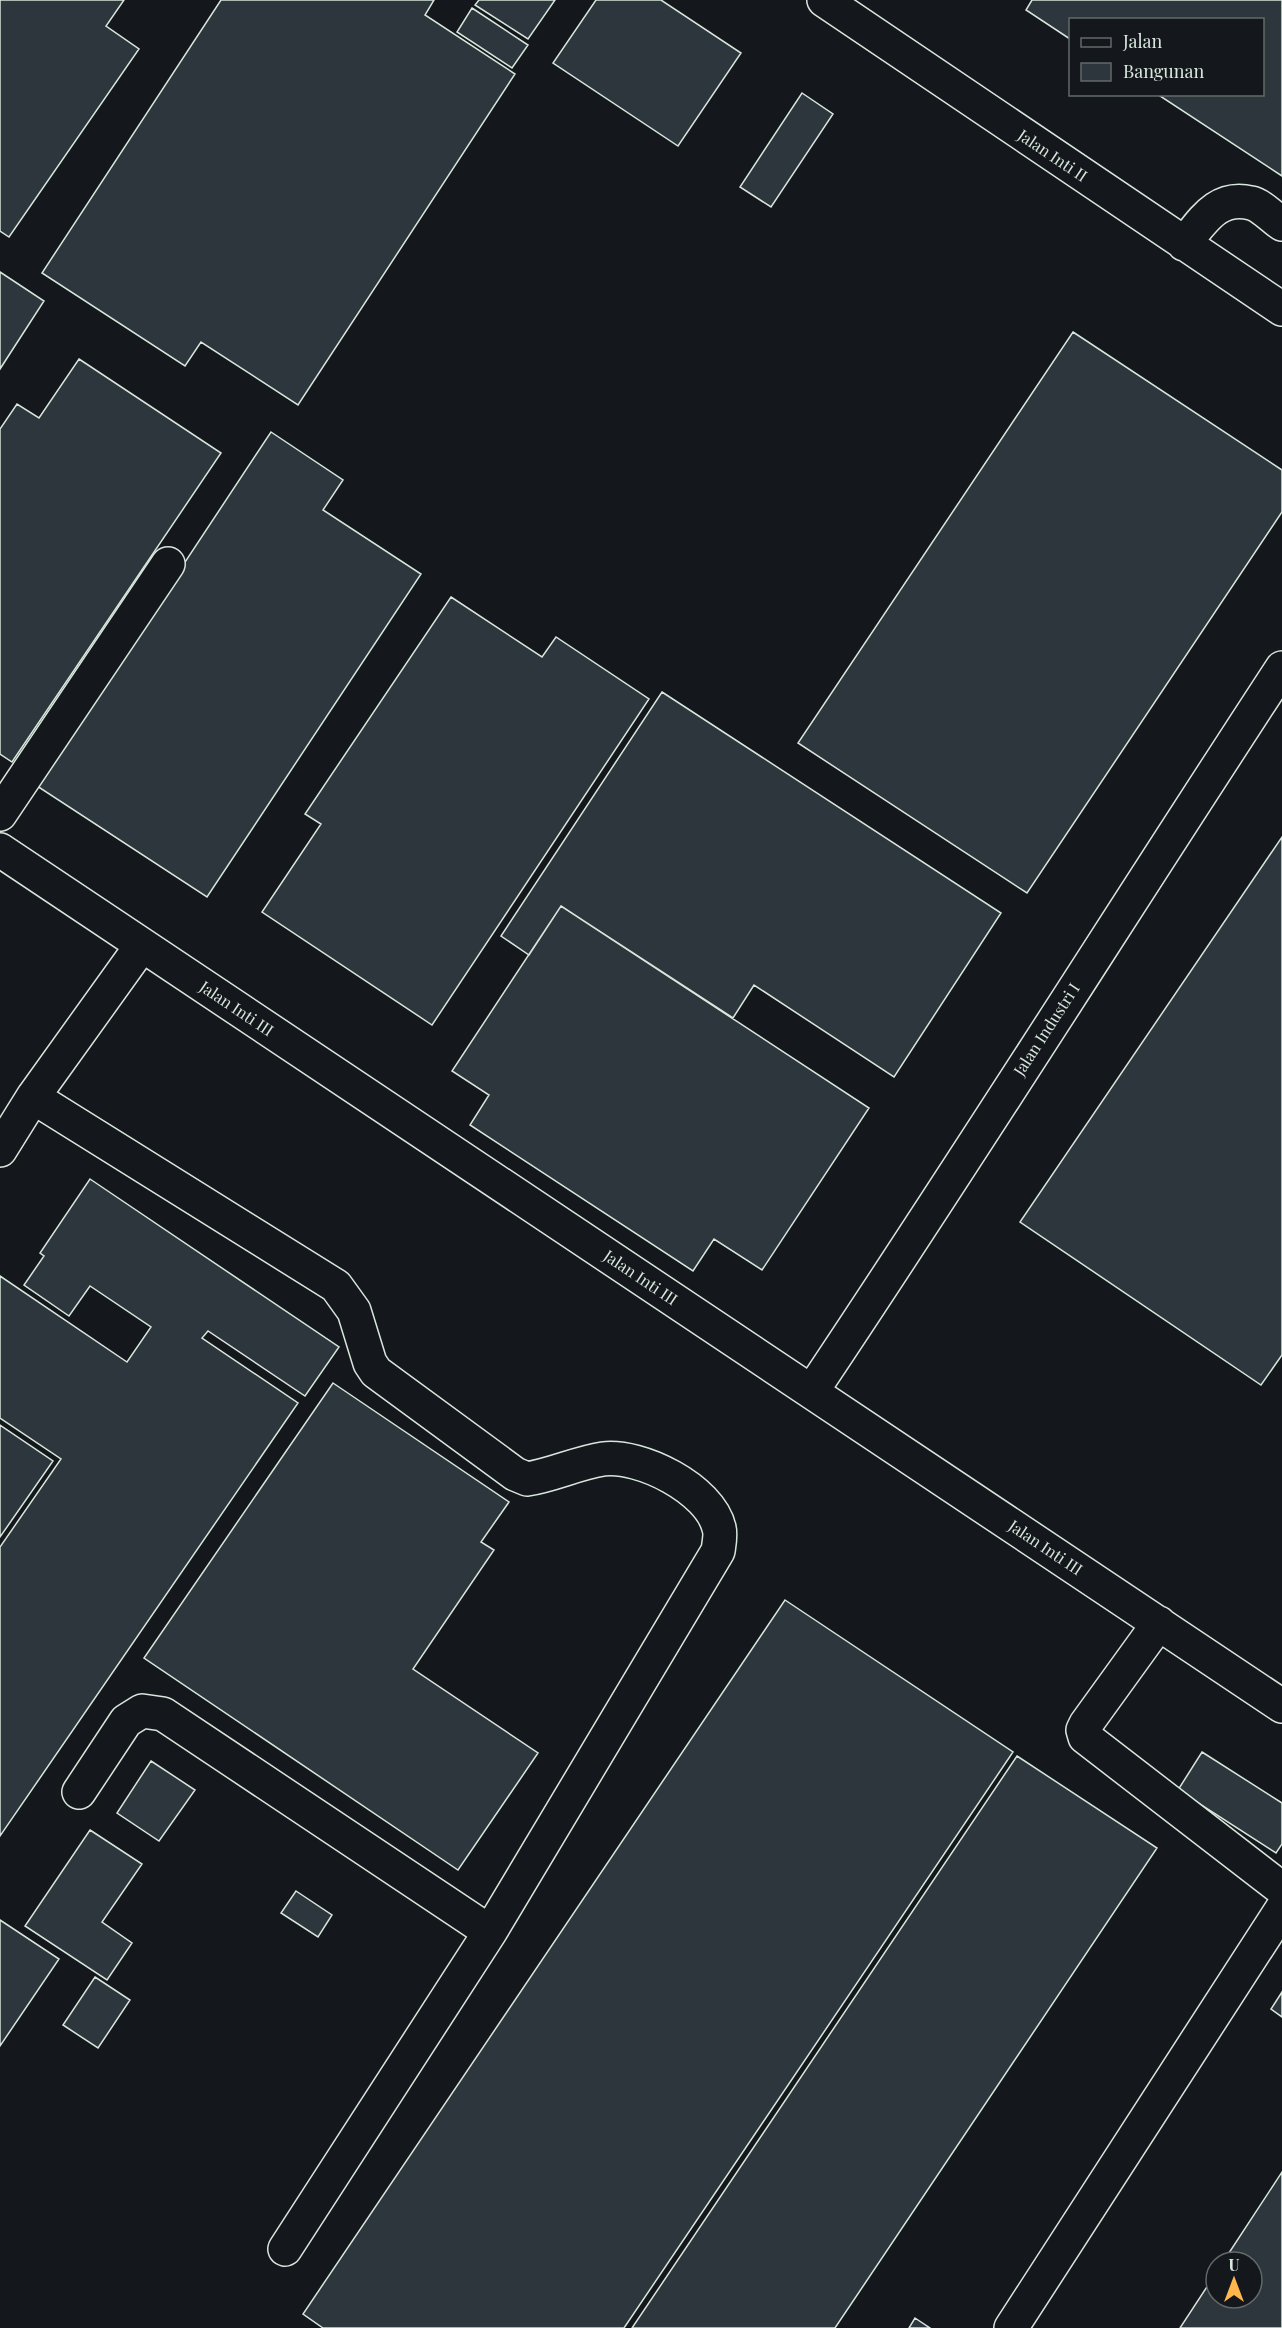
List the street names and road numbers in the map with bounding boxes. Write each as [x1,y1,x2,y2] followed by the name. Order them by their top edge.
[1014,124,1092,186] street label: Jalan Inti II
[195,975,278,1040] street label: Jalan Inti III
[1008,979,1084,1080] street label: Jalan Industri I
[599,1244,682,1309] street label: Jalan Inti III
[1004,1514,1087,1579] street label: Jalan Inti III

